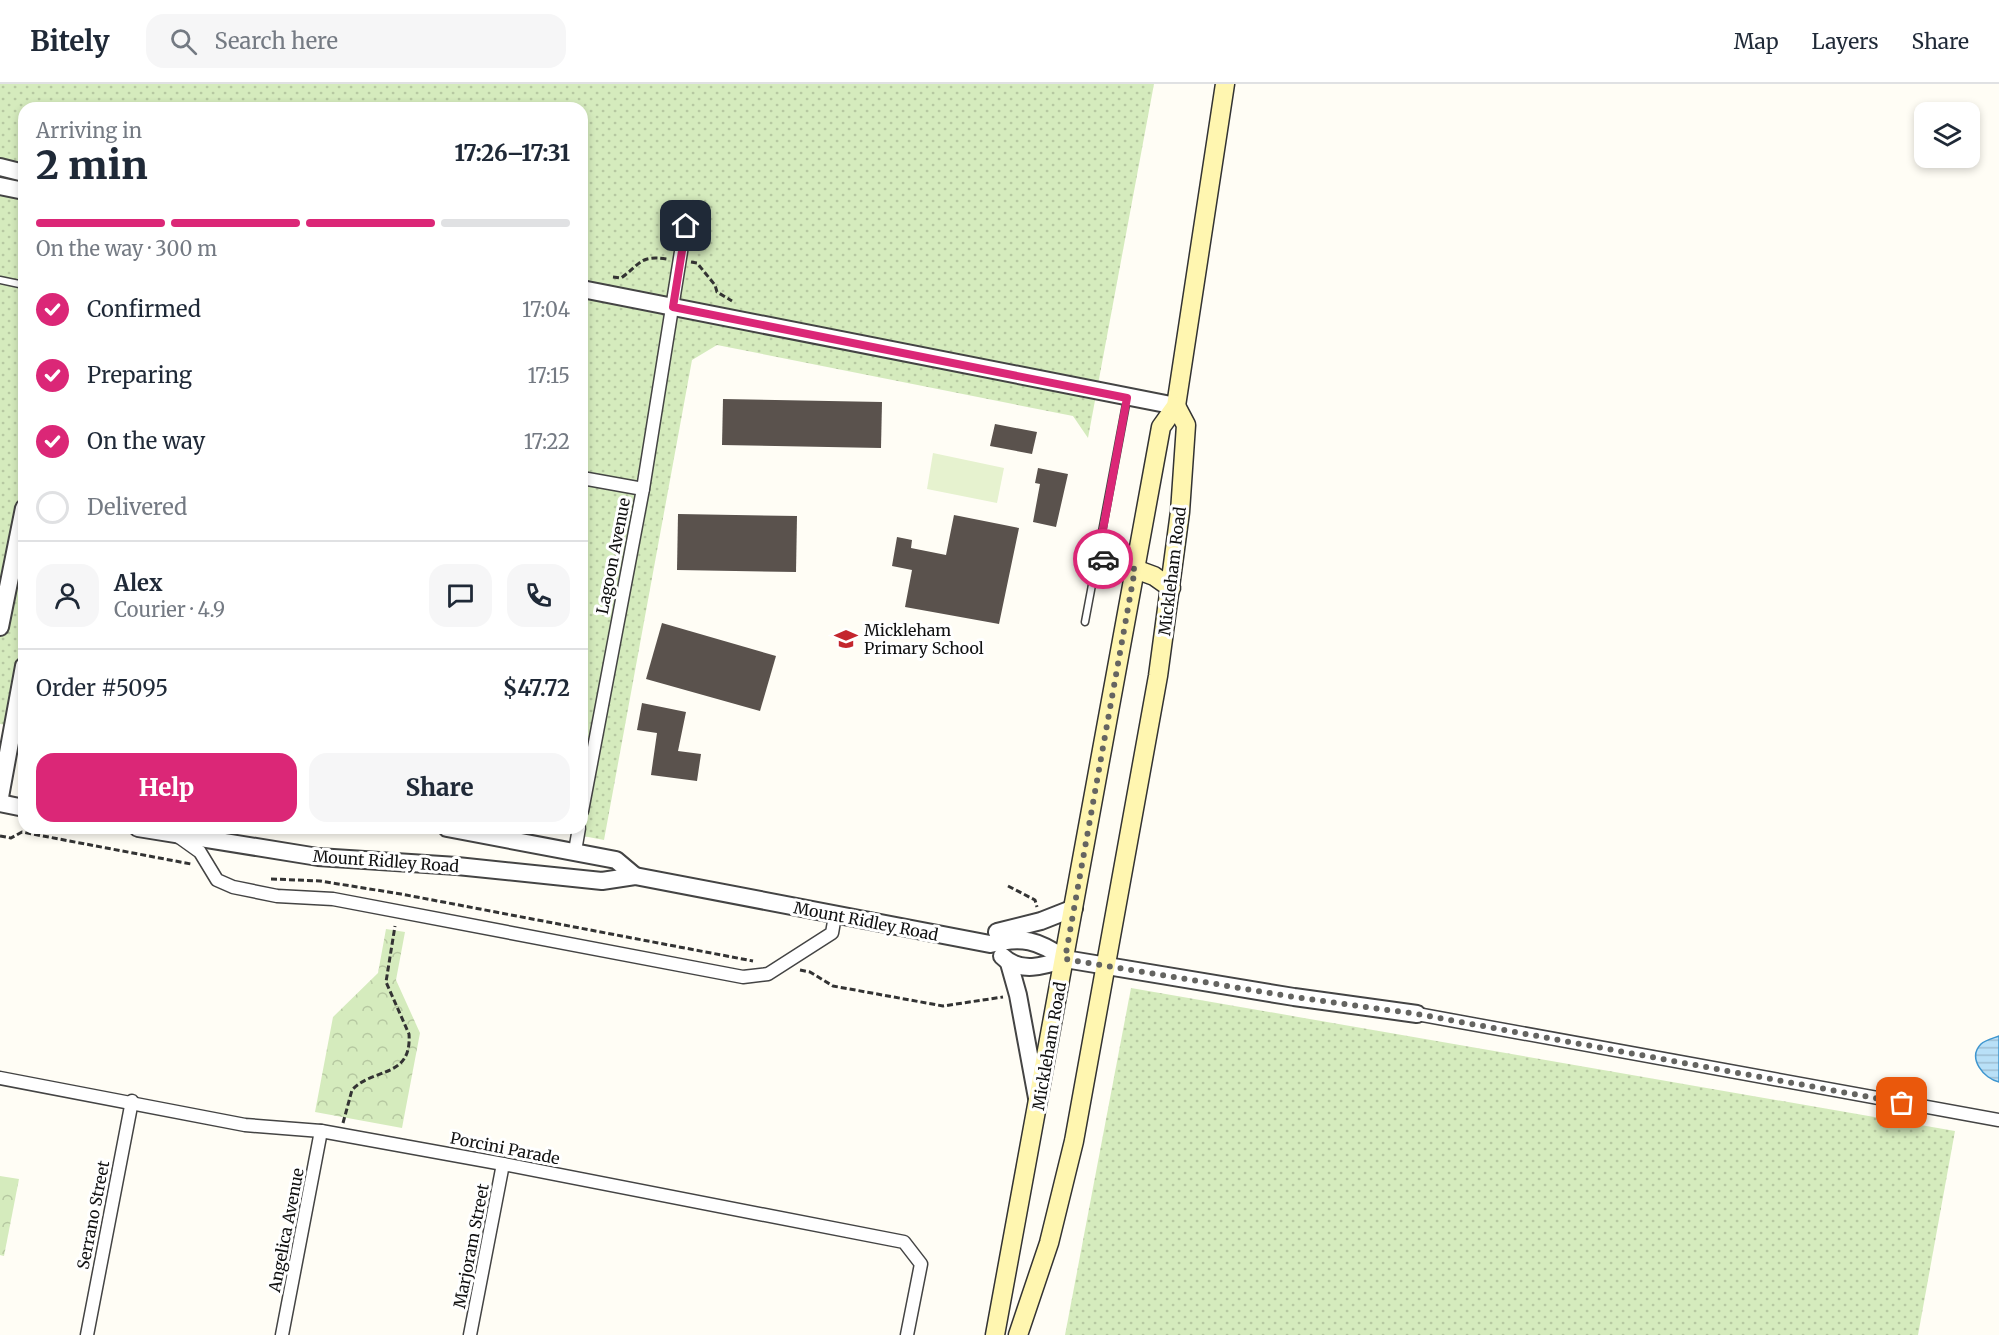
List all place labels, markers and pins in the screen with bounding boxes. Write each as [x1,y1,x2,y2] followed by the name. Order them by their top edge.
[660,200,711,251] pin
[864,620,984,658] place label: Mickleham Primary School
[833,626,859,652] school or university icon: Mickleham Primary School
[1876,1077,1927,1128] pin

